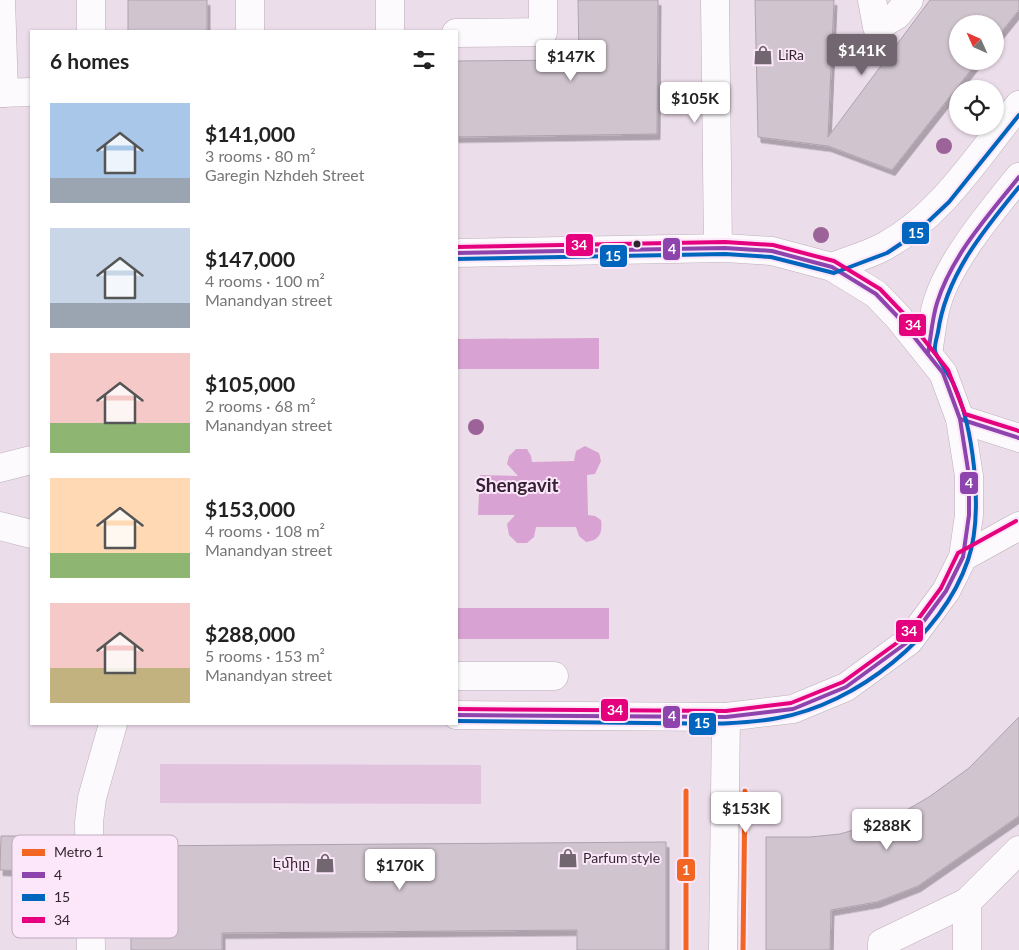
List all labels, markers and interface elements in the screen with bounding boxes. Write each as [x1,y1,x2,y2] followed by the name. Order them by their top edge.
[949,15,1004,70] north arrow
[949,15,1004,135] map controls
[827,34,897,76] pin: $141K
[536,39,606,82] pin: $147K
[838,40,886,59] text: $141K
[752,44,774,66] shop icon: LiRa
[410,46,438,74] icon: filters
[547,46,595,65] text: $147K
[778,46,804,63] place label: LiRa
[50,48,129,73] text: 6 homes
[949,80,1004,135] button: locate
[660,82,730,124] pin: $105K
[671,88,719,107] text: $105K
[205,121,295,146] text: $141,000
[90,123,150,183] icon: home
[205,146,316,165] text: 3 rooms · 80 m²
[205,165,364,184] text: Garegin Nzhdeh Street
[901,221,930,245] line badge: 15
[908,224,924,241] text: 15
[565,233,594,257] line badge: 34
[571,236,587,253] text: 34
[662,237,681,261] line badge: 4
[632,239,642,249] unlabelled marker
[668,240,676,257] text: 4
[599,244,628,268] line badge: 15
[205,246,295,271] text: $147,000
[605,247,621,264] text: 15
[90,248,150,308] icon: home
[205,271,325,290] text: 4 rooms · 100 m²
[205,290,332,309] text: Manandyan street
[898,313,927,337] line badge: 34
[905,316,921,333] text: 34
[205,371,295,396] text: $105,000
[90,373,150,433] icon: home
[205,396,316,415] text: 2 rooms · 68 m²
[205,415,332,434] text: Manandyan street
[959,471,979,495] line badge: 4
[475,473,559,496] district label: Shengavit
[965,474,973,491] text: 4
[205,496,295,521] text: $153,000
[90,498,150,558] icon: home
[205,521,325,540] text: 4 rooms · 108 m²
[205,540,332,559] text: Manandyan street
[895,619,924,643] line badge: 34
[205,621,295,646] text: $288,000
[901,622,917,639] text: 34
[90,623,150,683] icon: home
[205,646,325,665] text: 5 rooms · 153 m²
[205,665,332,684] text: Manandyan street
[600,698,629,722] line badge: 34
[607,701,623,718] text: 34
[662,705,681,729] line badge: 4
[668,707,676,724] text: 4
[688,712,717,736] line badge: 15
[694,714,710,731] text: 15
[711,792,781,834] pin: $153K
[722,798,770,817] text: $153K
[852,808,922,851] pin: $288K
[863,815,911,834] text: $288K
[12,835,178,938] legend
[54,843,104,860] text: Metro 1
[557,847,579,869] shop icon: Parfum style
[365,848,435,891] pin: $170K
[583,849,660,866] place label: Parfum style
[314,852,336,874] shop icon: Էմիլը
[272,854,310,871] place label: Էմիլը
[376,855,424,874] text: $170K
[676,858,696,882] line badge: 1
[682,861,690,878] text: 1
[54,866,62,883] text: 4
[54,888,70,905] text: 15
[54,911,70,928] text: 34

